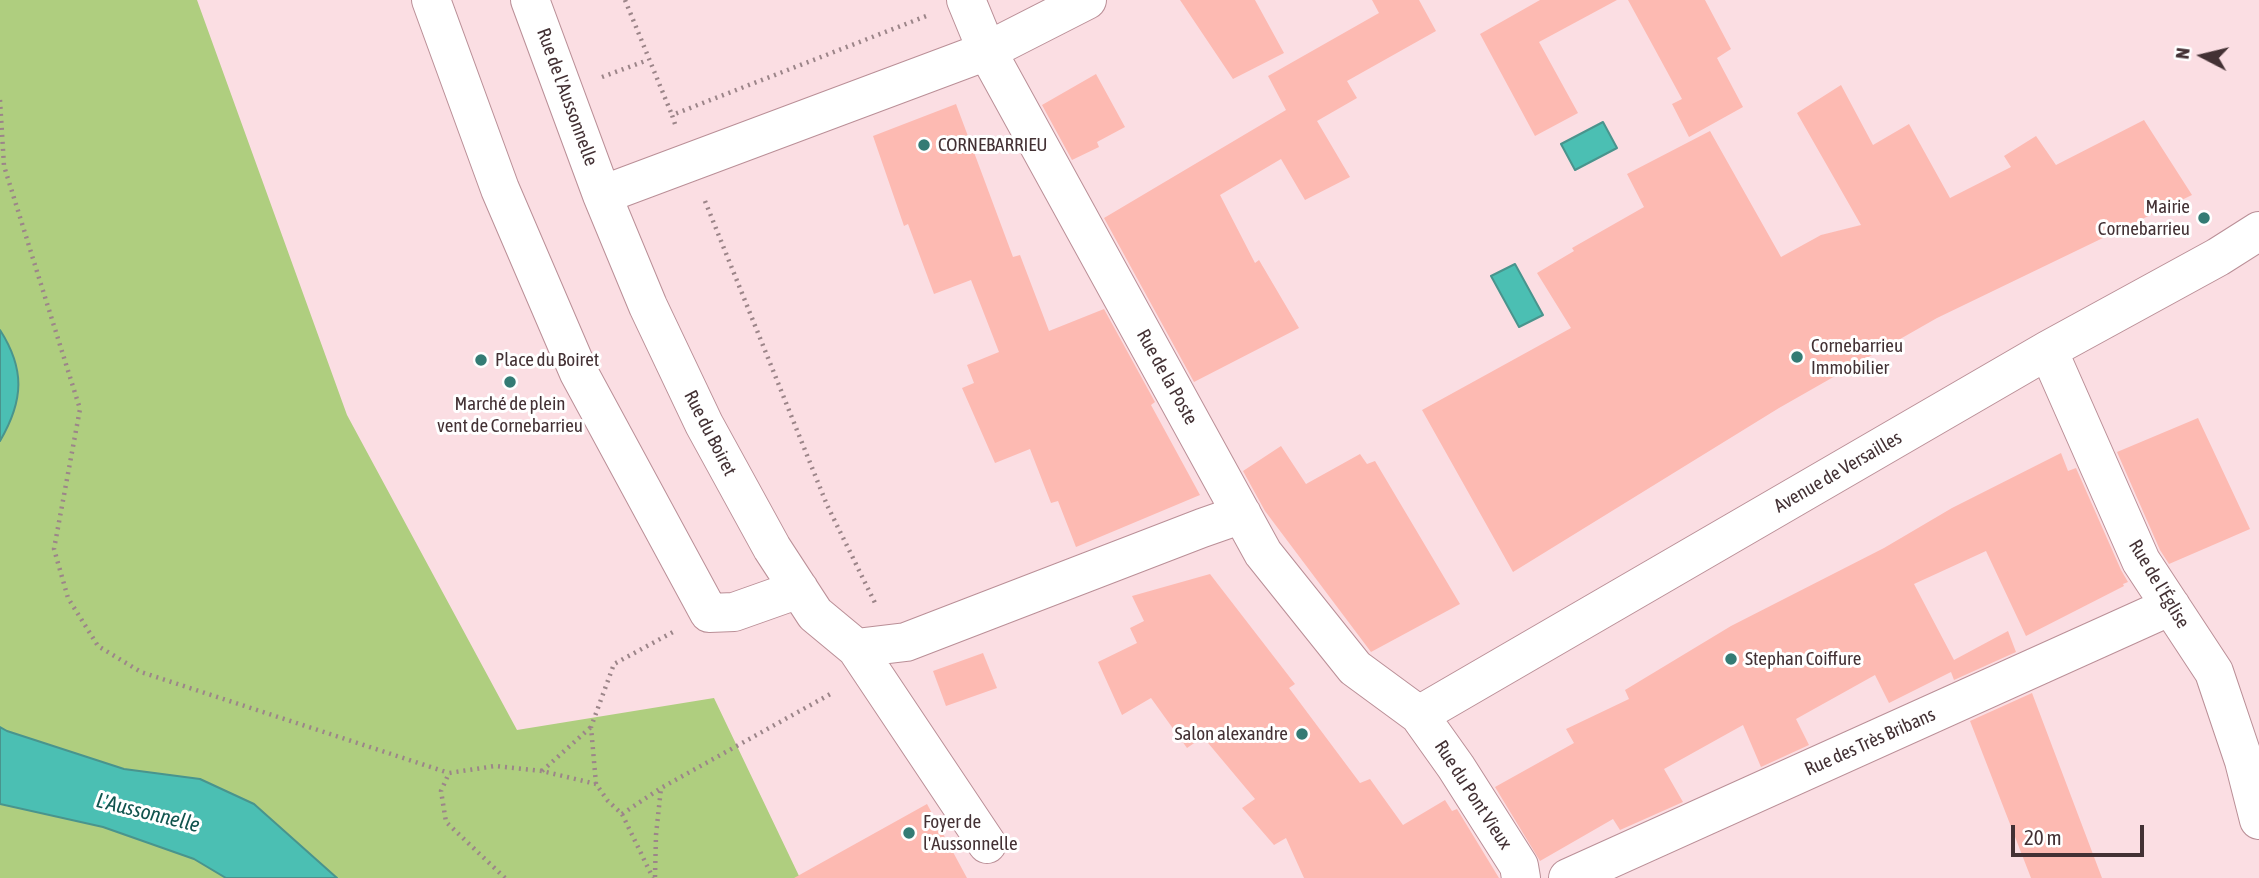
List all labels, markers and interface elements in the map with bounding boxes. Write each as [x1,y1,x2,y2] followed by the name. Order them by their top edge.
[2168,21,2238,91] north arrow
[532,25,602,169] street label: Rue de l'Aussonnelle
[2171,47,2194,60] text: N
[938,134,1048,156] place label: CORNEBARRIEU
[916,137,932,153] marker: CORNEBARRIEU
[2098,196,2190,240] place label: Mairie Cornebarrieu
[2196,210,2212,226] marker: Mairie Cornebarrieu
[1132,325,1202,429] street label: Rue de la Poste
[1811,335,1903,379] place label: Cornebarrieu Immobilier
[495,349,599,371] place label: Place du Boiret
[1789,349,1805,365] marker: Cornebarrieu Immobilier
[473,352,489,368] marker: Place du Boiret
[502,374,518,390] marker: Marché de plein vent de Cornebarrieu
[679,387,741,479] street label: Rue du Boiret
[437,393,583,437] place label: Marché de plein vent de Cornebarrieu
[1770,426,1906,518] street label: Avenue de Versailles
[2124,536,2194,632] street label: Rue de l'Église
[1745,648,1861,670] place label: Stephan Coiffure
[1723,651,1739,667] marker: Stephan Coiffure
[1801,703,1939,781] street label: Rue des Très Bribans
[1175,723,1288,745] place label: Salon alexandre
[1294,726,1310,742] marker: Salon alexandre
[1429,736,1517,854] street label: Rue du Pont Vieux
[94,788,202,838] water label: L'Aussonnelle
[923,811,1018,855] place label: Foyer de l'Aussonnelle
[2014,812,2147,856] scale bar
[901,825,917,841] marker: Foyer de l'Aussonnelle
[2024,825,2062,849] text: 20 m

